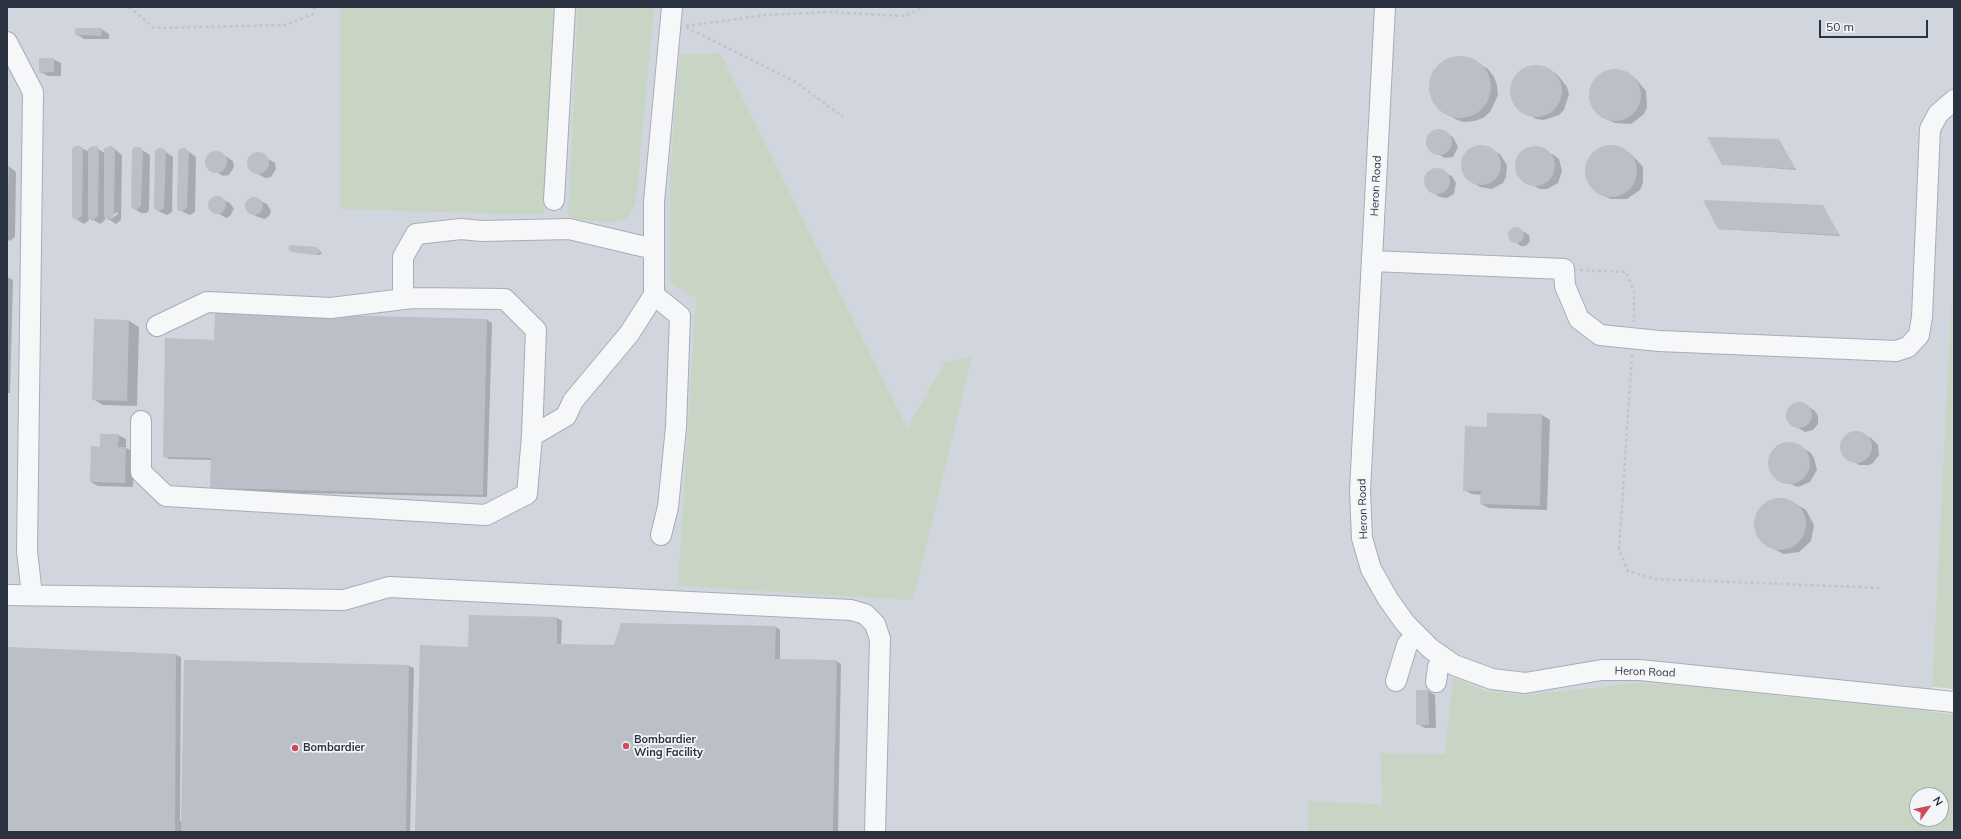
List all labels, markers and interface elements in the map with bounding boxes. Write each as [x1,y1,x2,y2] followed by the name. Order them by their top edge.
[1821,12,1930,38] scale bar
[1826,19,1854,34] text: 50 m
[1368,155,1384,217] street label: Heron Road
[1355,478,1371,540] street label: Heron Road
[1614,664,1676,680] street label: Heron Road
[634,733,703,759] place label: Bombardier Wing Facility
[303,741,365,755] place label: Bombardier
[621,741,631,751] marker: Bombardier Wing Facility
[290,743,300,753] marker: Bombardier
[1909,787,1949,827] north arrow
[1930,794,1946,808] text: N

